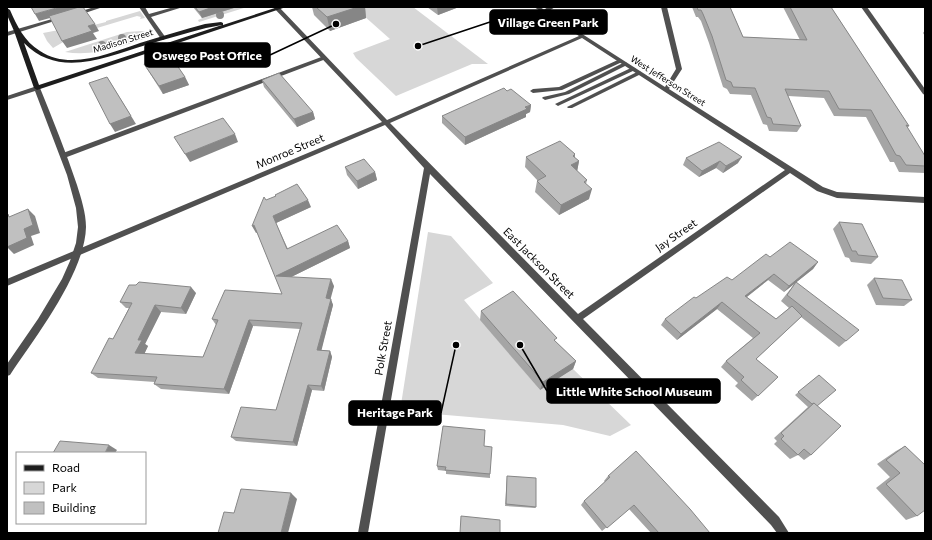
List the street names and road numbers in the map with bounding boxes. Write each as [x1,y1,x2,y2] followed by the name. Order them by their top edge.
[91,26,155,55] street label: Madison Street
[629,53,708,108] street label: West Jefferson Street
[254,130,326,171] street label: Monroe Street
[652,215,700,254] street label: Jay Street
[500,224,578,302] street label: East Jackson Street
[371,319,394,376] street label: Polk Street

